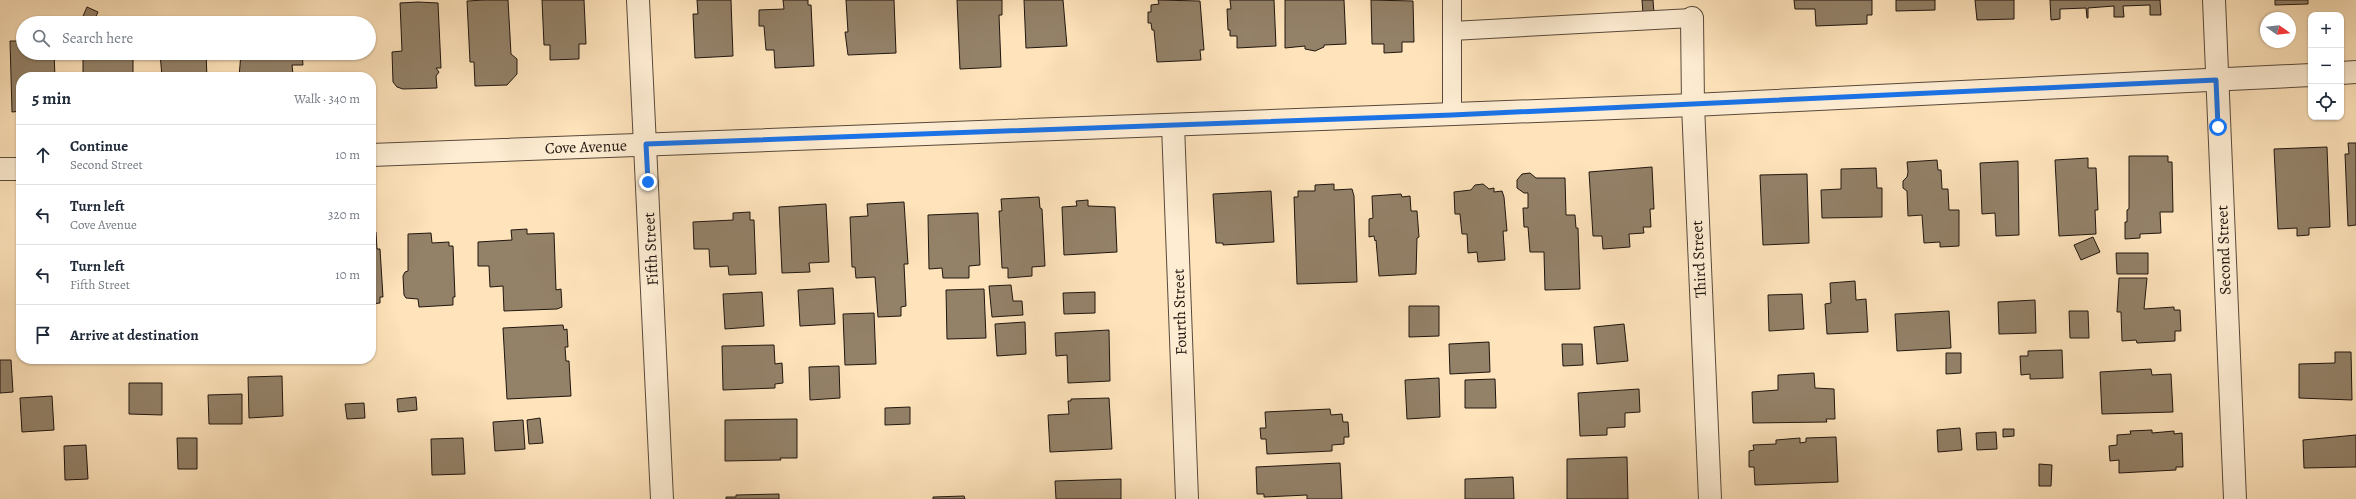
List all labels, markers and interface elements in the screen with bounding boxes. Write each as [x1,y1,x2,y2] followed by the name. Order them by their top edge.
[2260,12,2296,48] north arrow
[2308,12,2344,120] map controls
[2308,12,2344,48] button: +
[16,16,376,60] search box
[30,27,52,49] icon: search
[62,28,133,48] text: Search here
[2308,48,2344,84] button: −
[2308,84,2344,120] button: locate
[32,87,71,110] text: 5 min
[294,90,360,107] text: Walk · 340 m
[2209,118,2227,136] route start
[545,135,627,159] street label: Cove Avenue
[70,136,128,156] text: Continue
[32,144,54,166] icon: ahead
[335,146,360,163] text: 10 m
[70,156,143,173] text: Second Street
[639,173,657,191] route end
[70,196,125,216] text: Turn left
[32,204,54,226] icon: left
[2211,205,2237,295] street label: Second Street
[328,206,360,223] text: 320 m
[638,212,664,286] street label: Fifth Street
[70,216,137,233] text: Cove Avenue
[1686,220,1712,298] street label: Third Street
[70,256,125,276] text: Turn left
[32,264,54,286] icon: left
[335,266,360,283] text: 10 m
[1167,268,1193,356] street label: Fourth Street
[70,276,130,293] text: Fifth Street
[32,324,54,346] icon: arrive
[70,325,199,345] text: Arrive at destination

